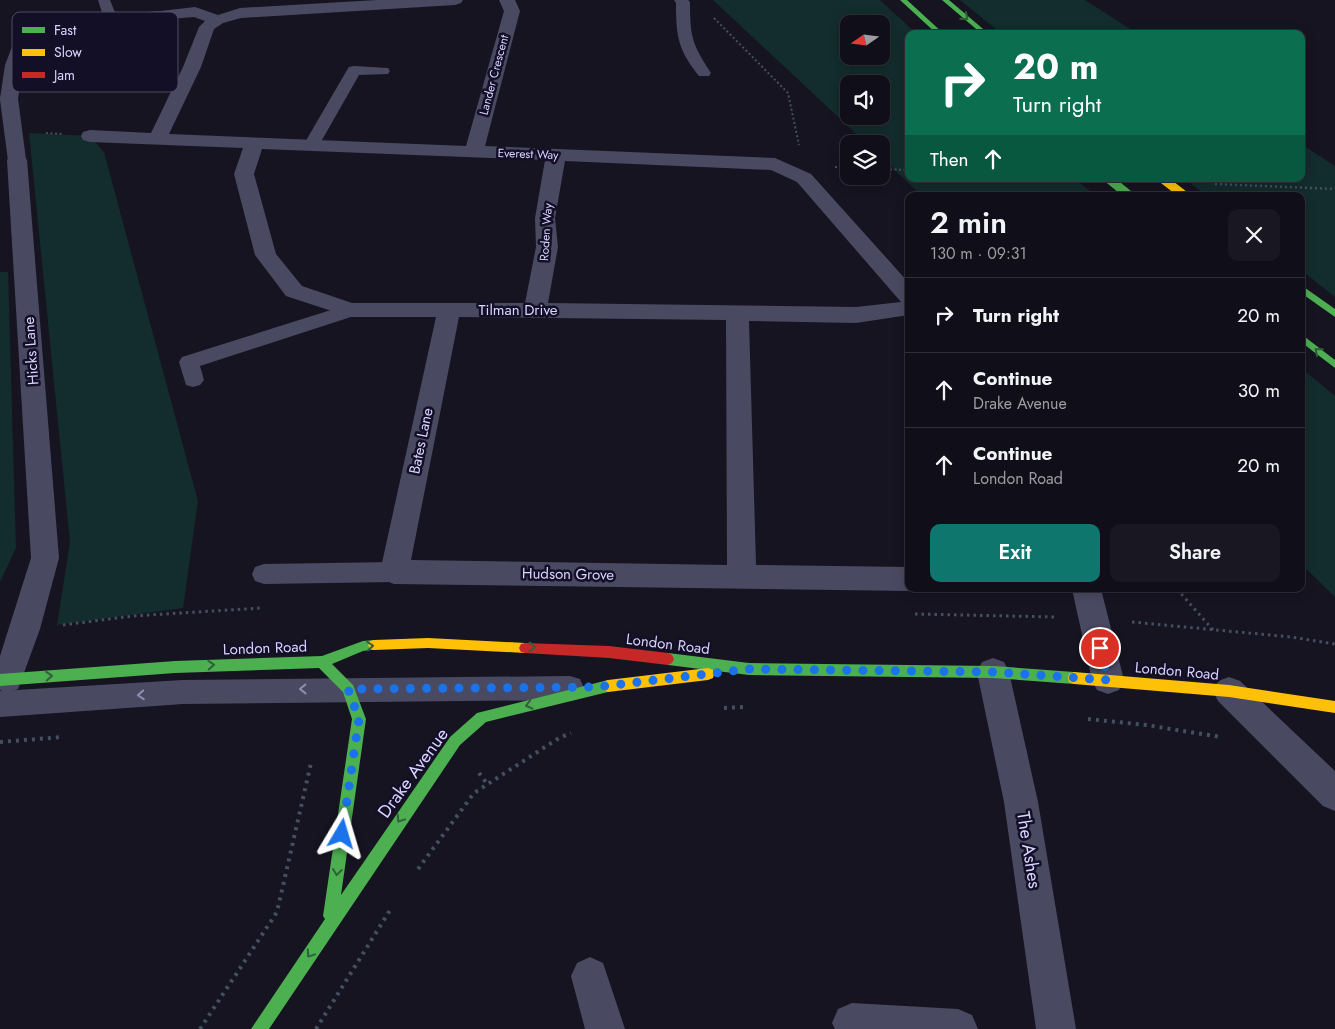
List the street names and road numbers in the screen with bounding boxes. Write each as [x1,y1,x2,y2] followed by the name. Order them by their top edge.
[475,33,513,117] street label: Lander Crescent
[497,144,559,164] street label: Everest Way
[535,202,557,261] street label: Roden Way
[479,299,558,321] street label: Tilman Drive
[18,316,44,386] street label: Hicks Lane
[403,406,439,476] street label: Bates Lane
[522,562,615,586] street label: Hudson Grove
[625,628,711,660] street label: London Road
[222,636,308,660] street label: London Road
[1134,656,1220,686] street label: London Road
[371,723,455,823] street label: Drake Avenue
[1010,810,1048,890] street label: The Ashes

